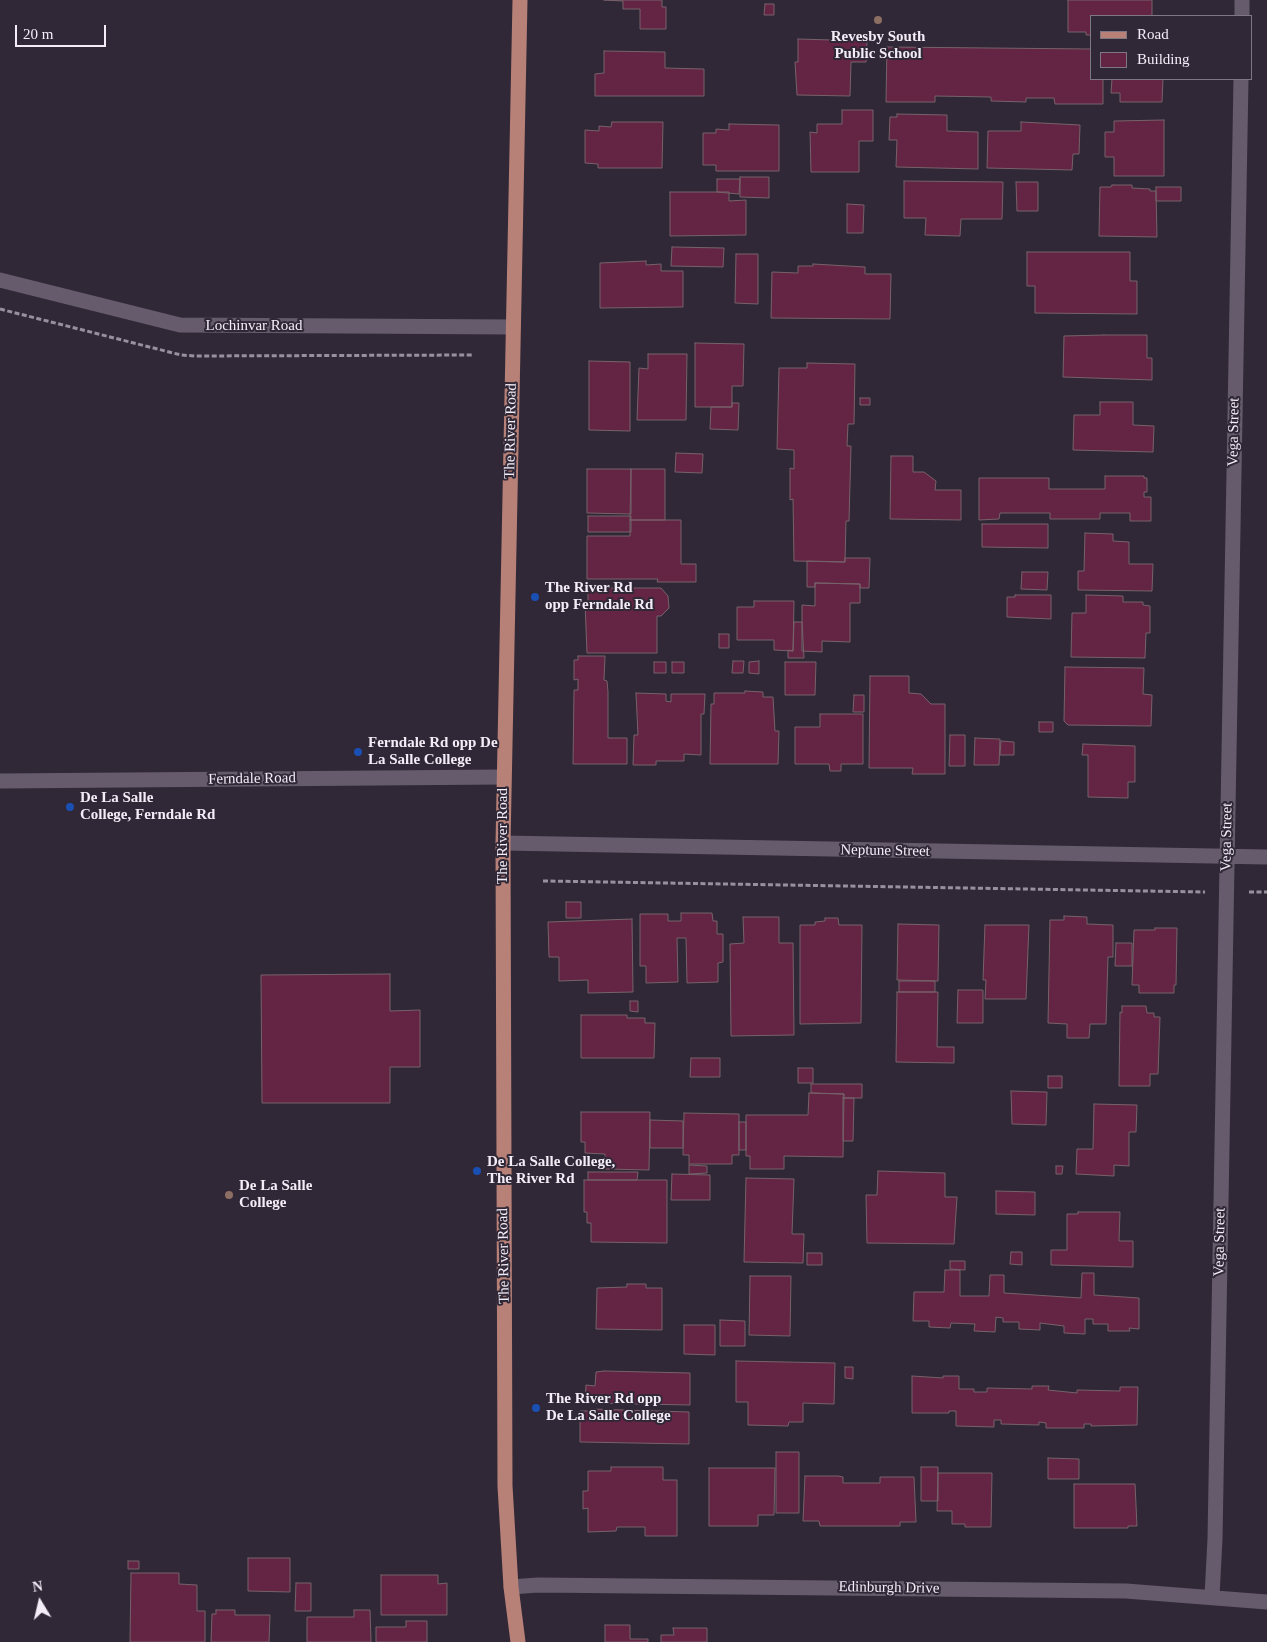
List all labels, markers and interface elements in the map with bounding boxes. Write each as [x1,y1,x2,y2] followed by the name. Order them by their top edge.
[872,14,884,26] marker: Revesby South Public School
[18,15,109,47] scale bar
[1090,15,1252,80] legend
[23,26,53,42] text: 20 m
[1137,26,1169,42] text: Road
[831,28,925,63] place label: Revesby South Public School
[1137,51,1190,67] text: Building
[205,317,303,335] street label: Lochinvar Road
[501,383,521,479] street label: The River Road
[1224,397,1244,467] street label: Vega Street
[545,579,653,614] place label: The River Rd opp Ferndale Rd
[529,591,541,603] marker: The River Rd opp Ferndale Rd
[368,734,498,769] place label: Ferndale Rd opp De La Salle College
[352,746,364,758] marker: Ferndale Rd opp De La Salle College
[208,769,296,789] street label: Ferndale Road
[494,788,512,884] street label: The River Road
[80,789,215,824] place label: De La Salle College, Ferndale Rd
[64,801,76,813] marker: De La Salle College, Ferndale Rd
[1217,802,1237,872] street label: Vega Street
[840,841,930,861] street label: Neptune Street
[487,1153,615,1188] place label: De La Salle College, The River Rd
[471,1165,483,1177] marker: De La Salle College, The River Rd
[239,1177,312,1212] place label: De La Salle College
[223,1189,235,1201] marker: De La Salle College
[1210,1207,1230,1277] street label: Vega Street
[494,1208,514,1304] street label: The River Road
[546,1390,671,1425] place label: The River Rd opp De La Salle College
[530,1402,542,1414] marker: The River Rd opp De La Salle College
[15,1577,65,1627] north arrow
[31,1578,44,1595] text: N
[838,1578,940,1598] street label: Edinburgh Drive

